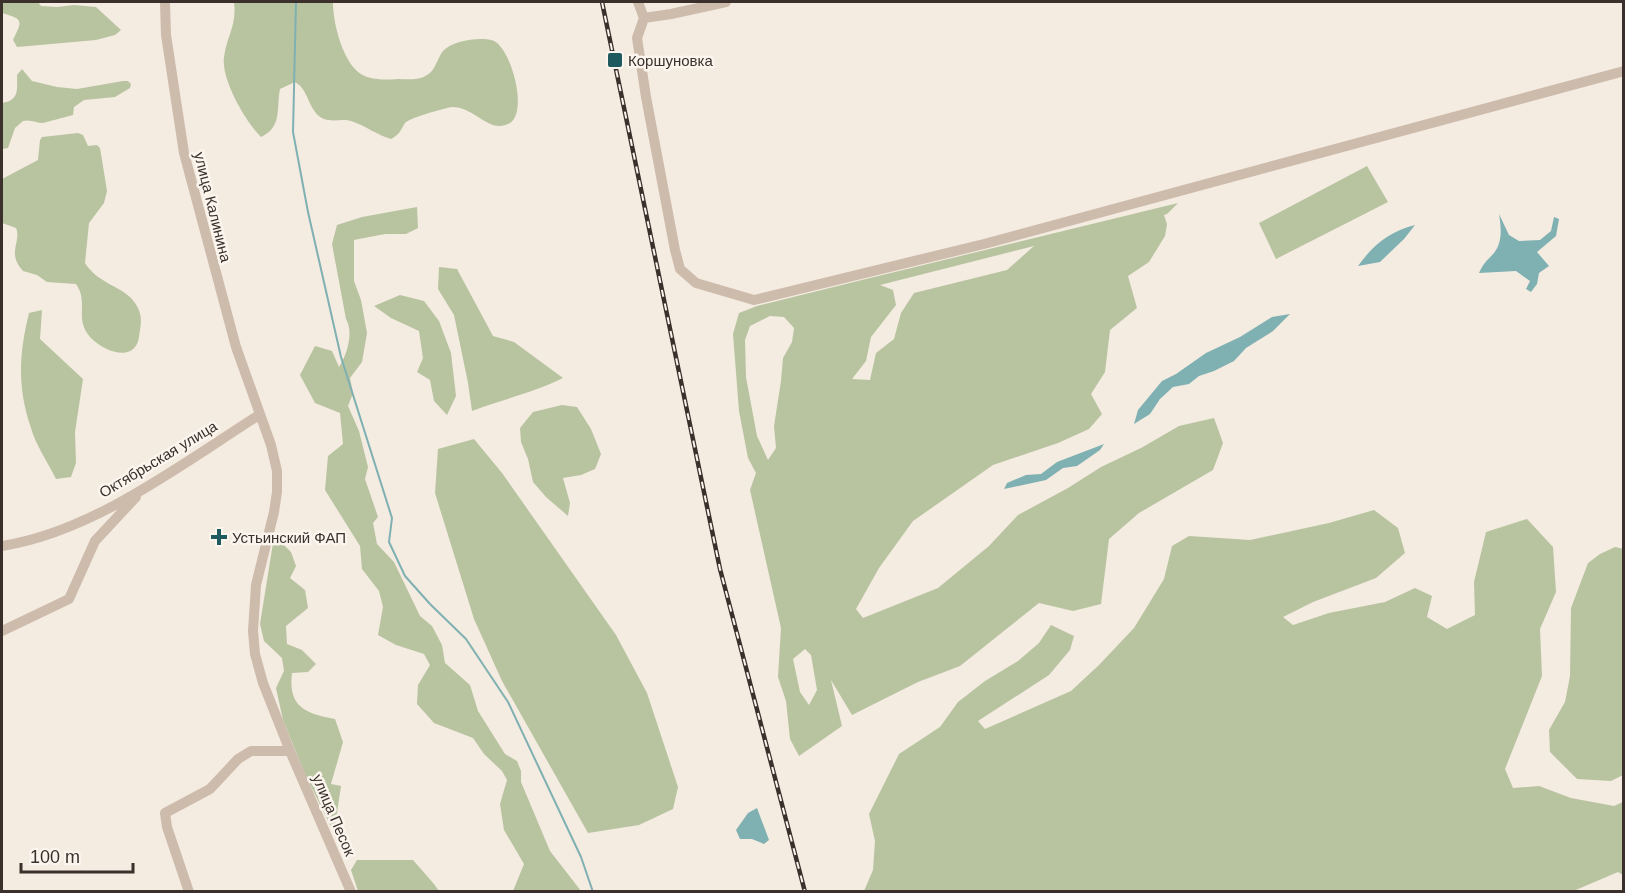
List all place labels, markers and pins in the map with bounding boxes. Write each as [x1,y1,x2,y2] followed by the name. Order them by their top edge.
[606,51,624,69] marker: Коршуновка
[628,52,713,69] place label: Коршуновка
[210,528,228,546] marker: Устьинский ФАП
[232,529,346,546] place label: Устьинский ФАП

